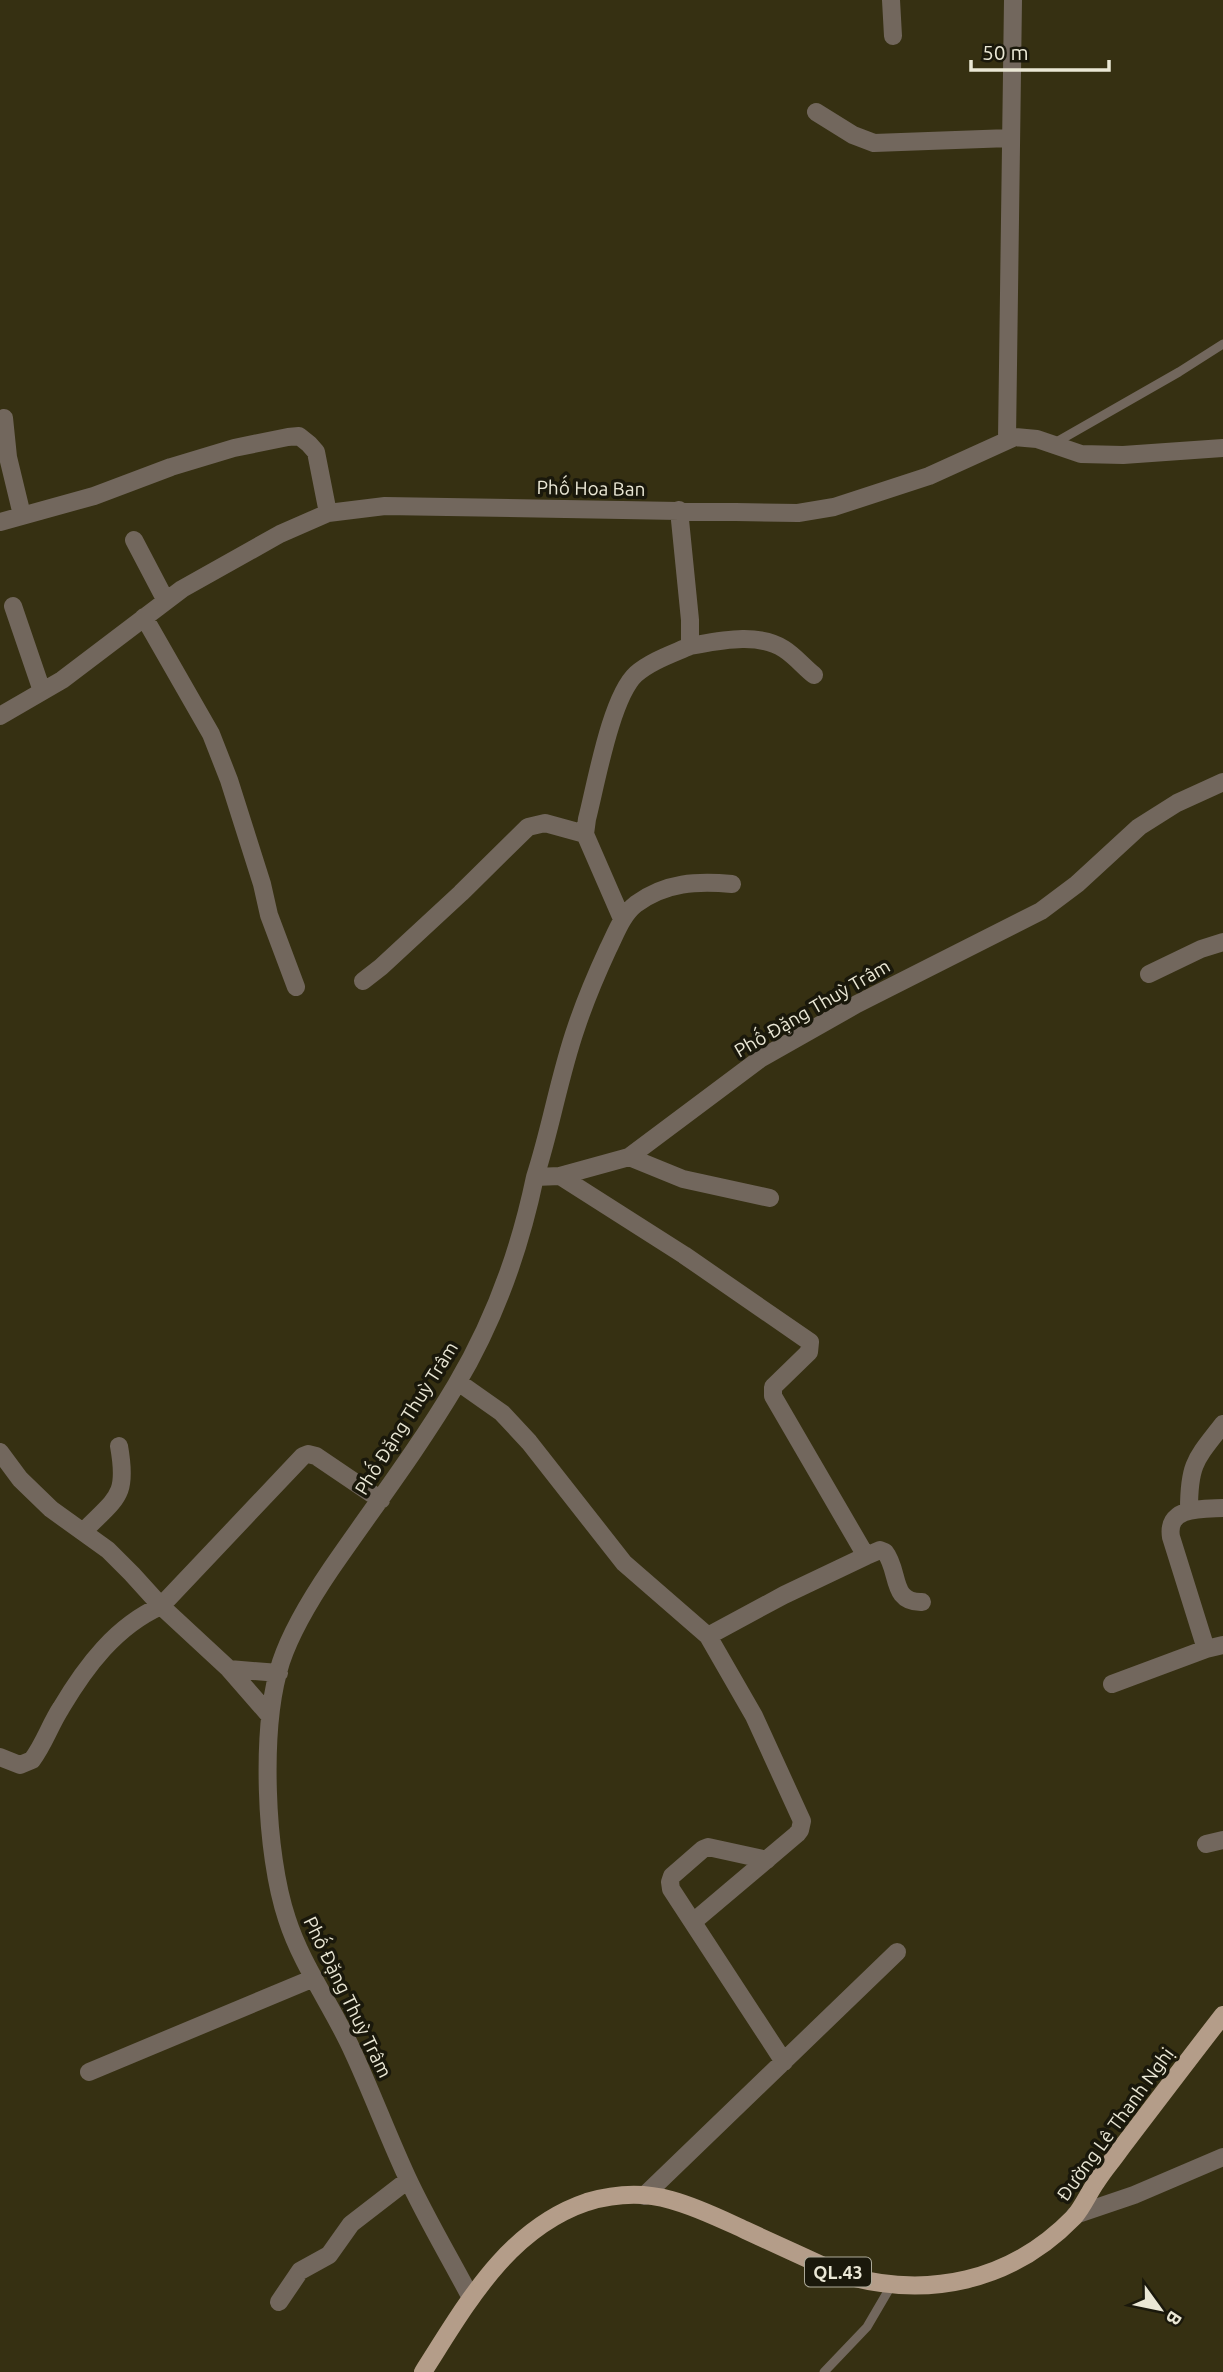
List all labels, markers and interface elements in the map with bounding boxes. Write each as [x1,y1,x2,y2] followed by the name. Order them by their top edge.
[971,28,1109,72] scale bar
[982,40,1029,64] text: 50 m
[536,474,646,500] street label: Phố Hoa Ban
[729,953,894,1062] street label: Phố Đặng Thuỳ Trâm
[349,1337,462,1499] street label: Phố Đặng Thuỳ Trâm
[299,1912,398,2081] street label: Phố Đặng Thuỳ Trâm
[1052,2043,1178,2205] street label: Đường Lê Thanh Nghị
[805,2258,871,2286] road number: QL.43
[1125,2274,1195,2344] north arrow
[1162,2307,1187,2330] text: B

